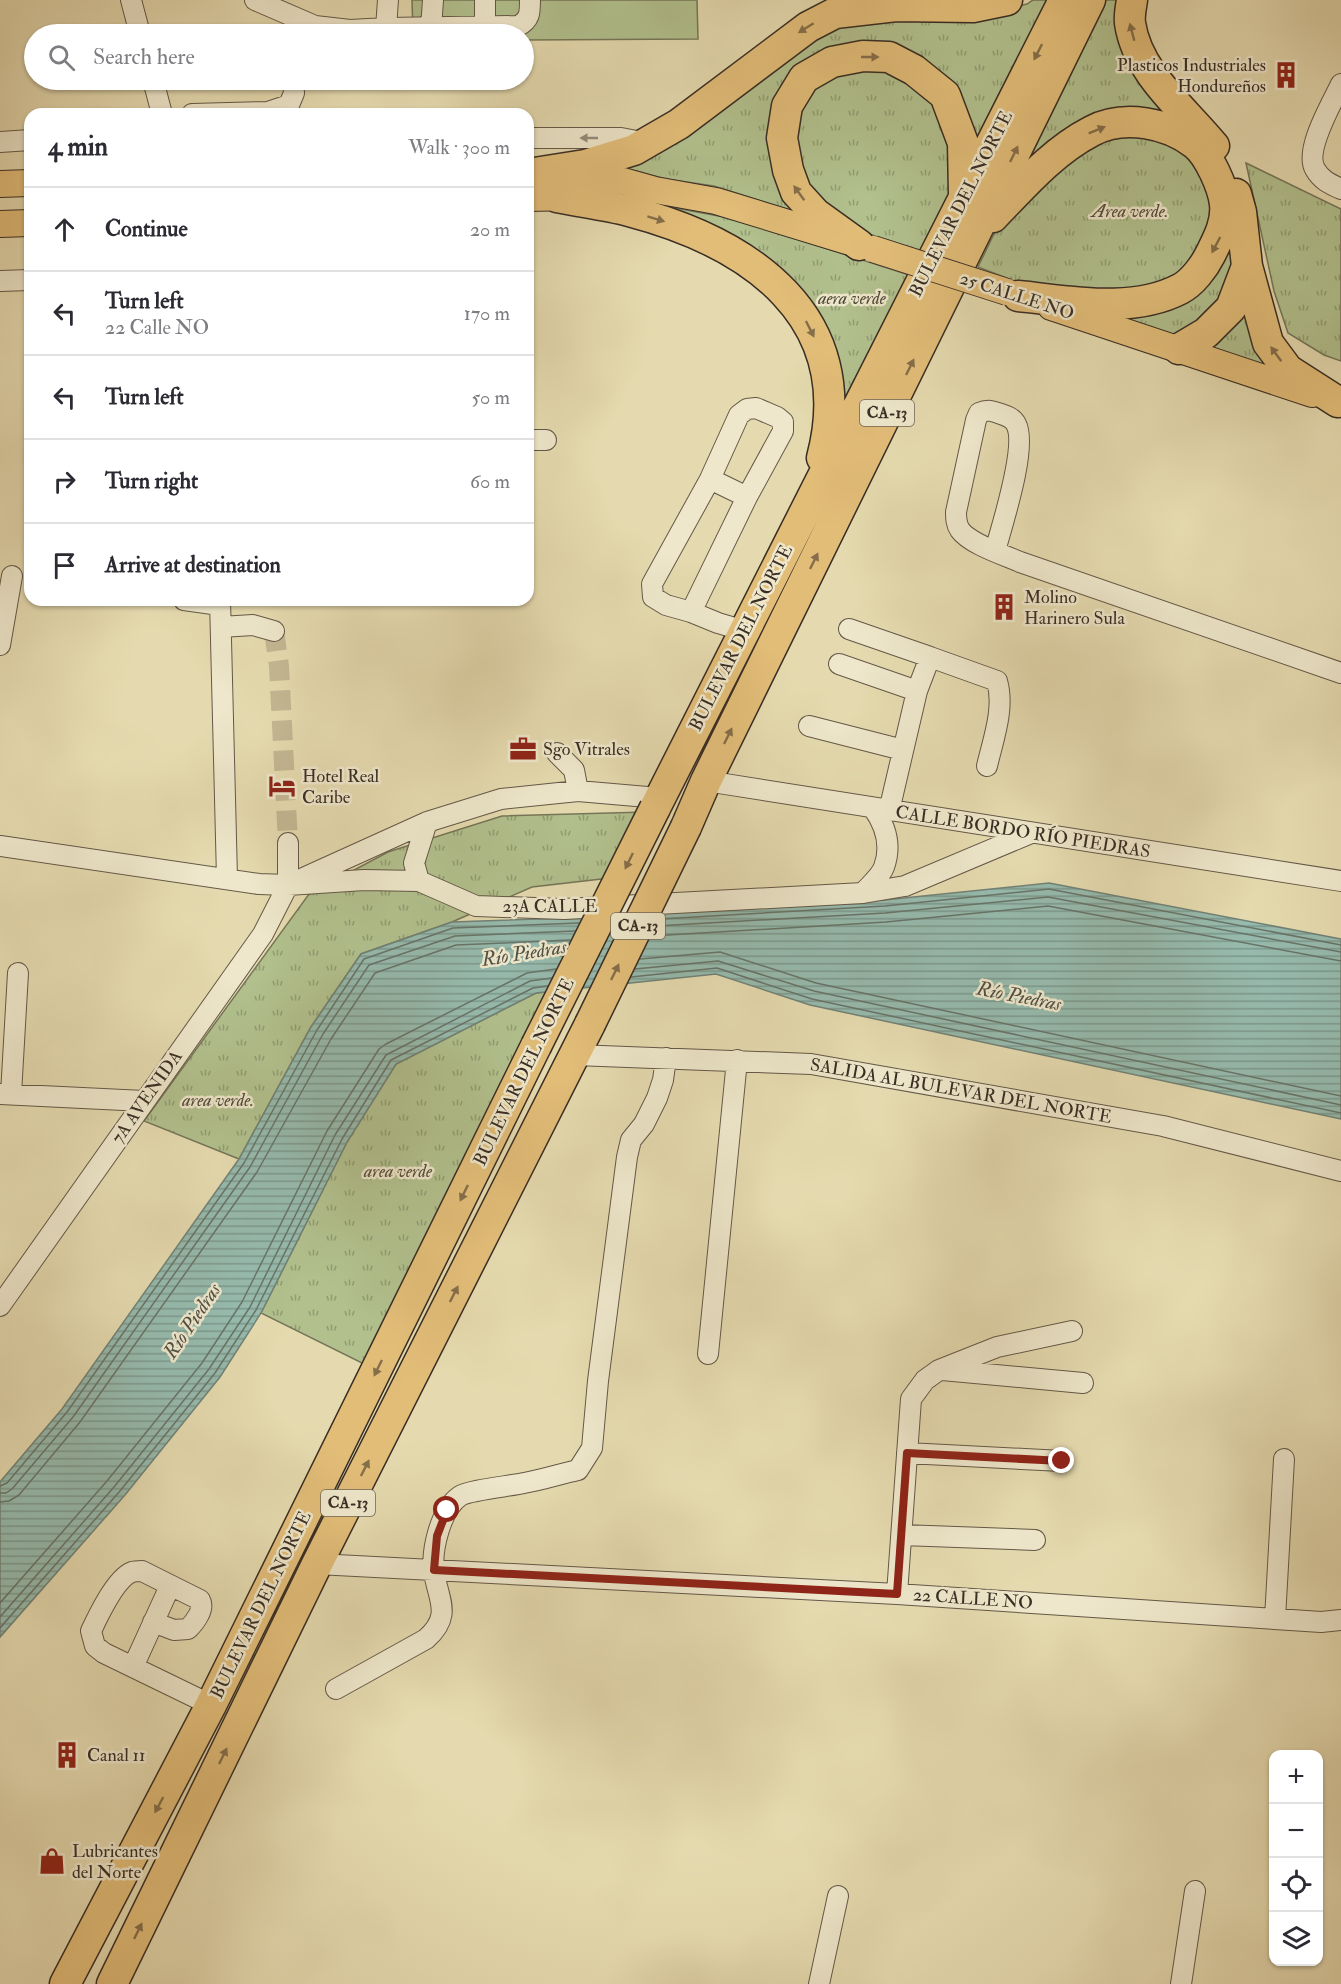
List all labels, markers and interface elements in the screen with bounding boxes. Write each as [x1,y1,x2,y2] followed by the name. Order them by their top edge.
[798,23,815,34] one-way arrow
[1127,23,1137,42] one-way arrow
[24,24,534,90] search box
[45,41,78,74] icon: search
[93,43,195,71] text: Search here
[1033,44,1043,61] one-way arrow
[860,52,879,62] one-way arrow
[1117,54,1266,98] place label: Plasticos Industriales Hondureños
[1271,60,1301,90] building icon: Plasticos Industriales Hondureños
[904,107,1018,301] street label: BULEVAR DEL NORTE
[1088,125,1106,135] one-way arrow
[48,131,108,163] text: 4 min
[579,133,598,143] one-way arrow
[408,135,510,160] text: Walk · 300 m
[1009,146,1019,163] one-way arrow
[793,186,805,202] one-way arrow
[1090,200,1168,223] park label: Area verde.
[48,213,81,246] icon: ahead
[105,215,188,243] text: Continue
[647,215,665,224] one-way arrow
[470,217,510,242] text: 20 m
[1211,236,1221,253] one-way arrow
[957,267,1077,325] street label: 25 CALLE NO
[105,287,184,315] text: Turn left
[817,287,887,310] park label: aera verde
[48,297,81,330] icon: left
[464,301,510,326] text: 170 m
[105,315,209,340] text: 22 Calle NO
[806,320,815,337] one-way arrow
[1271,347,1283,362] one-way arrow
[905,358,914,375] one-way arrow
[48,381,81,414] icon: left
[105,383,184,411] text: Turn left
[471,385,510,410] text: 50 m
[860,400,914,426] road number: CA-13
[48,465,81,498] icon: right
[105,467,198,495] text: Turn right
[470,469,510,494] text: 60 m
[684,541,798,735] street label: BULEVAR DEL NORTE
[48,549,81,582] icon: arrive
[105,551,281,579] text: Arrive at destination
[810,552,819,569] one-way arrow
[1024,586,1125,630] place label: Molino Harinero Sula
[989,592,1019,622] building icon: Molino Harinero Sula
[724,727,733,744] one-way arrow
[508,734,538,764] office icon: Sgo Vitrales
[543,738,630,761] place label: Sgo Vitrales
[302,765,380,809] place label: Hotel Real Caribe
[267,771,297,801] hotel icon: Hotel Real Caribe
[894,800,1152,864] street label: CALLE BORDO RÍO PIEDRAS
[624,853,634,870] one-way arrow
[503,895,597,918] street label: 23A CALLE
[611,913,665,939] road number: CA-13
[479,934,569,972] water label: Río Piedras
[611,963,620,980] one-way arrow
[469,974,579,1170] street label: BULEVAR DEL NORTE
[974,975,1064,1017] water label: Río Piedras
[106,1045,188,1148] street label: 7A AVENIDA
[809,1053,1114,1129] street label: SALIDA AL BULEVAR DEL NORTE
[181,1089,254,1112] park label: area verde.
[363,1160,433,1183] park label: area verde
[459,1185,469,1202] one-way arrow
[157,1278,227,1364] water label: Río Piedras
[449,1286,459,1303] one-way arrow
[373,1360,382,1377] one-way arrow
[1048,1447,1074,1473] route end
[361,1460,370,1477] one-way arrow
[321,1490,375,1516] road number: CA-13
[433,1496,459,1522] route start
[206,1507,316,1703] street label: BULEVAR DEL NORTE
[912,1583,1034,1615] street label: 22 CALLE NO
[52,1740,82,1770] building icon: Canal 11
[87,1744,145,1767] place label: Canal 11
[219,1748,228,1765] one-way arrow
[1269,1750,1323,1966] map controls
[1269,1750,1323,1804] button: +
[154,1797,163,1814] one-way arrow
[1269,1804,1323,1858] button: −
[72,1840,158,1884] place label: Lubricantes del Norte
[37,1846,67,1876] shop icon: Lubricantes del Norte
[1269,1858,1323,1912] button: locate
[1269,1912,1323,1966] button: layers
[133,1923,143,1940] one-way arrow

